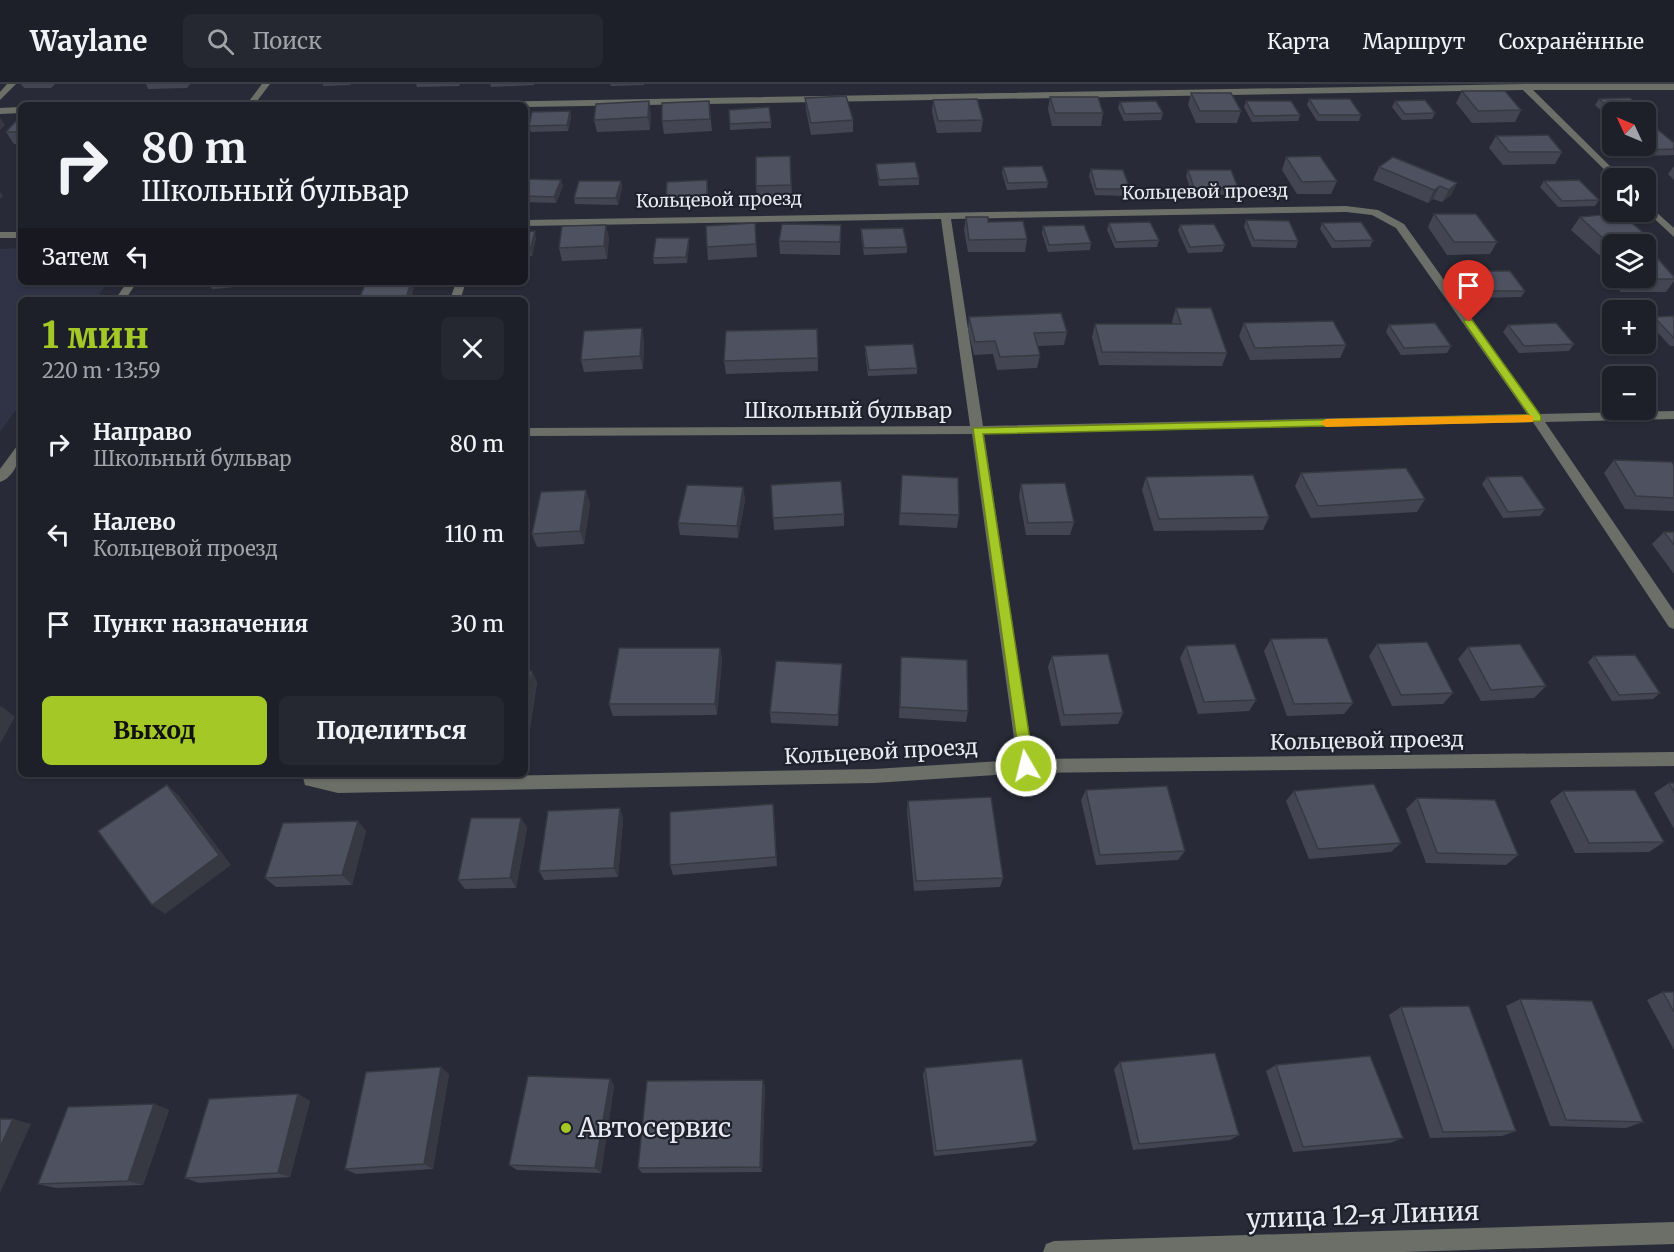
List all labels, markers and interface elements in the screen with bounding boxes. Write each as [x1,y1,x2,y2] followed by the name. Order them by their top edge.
[183,14,603,68] search box
[30,23,147,59] text: Waylane
[204,25,237,58] icon: search
[252,27,322,55] text: Поиск
[1267,28,1330,55] text: Карта
[1363,28,1466,55] text: Маршрут
[1499,28,1644,55] text: Сохранённые
[1602,102,1656,156] north arrow
[1602,102,1656,420] map controls
[141,122,247,174] text: 80 m
[42,126,120,204] icon: right
[1602,168,1656,222] button: sound
[141,174,409,208] text: Школьный бульвар
[1122,179,1288,204] street label: Кольцевой проезд
[636,187,802,212] street label: Кольцевой проезд
[1602,234,1656,288] button: layers
[121,240,154,273] icon: left
[42,243,109,271] text: Затем
[1443,260,1494,322] pin
[1452,269,1485,302] icon: arrive
[1602,300,1656,354] button: +
[42,313,149,358] text: 1 мин
[441,317,504,380] button: close
[42,358,161,383] text: 220 m · 13:59
[1602,366,1656,420] button: −
[744,397,952,424] street label: Школьный бульвар
[93,418,192,446] text: Направо
[42,428,75,461] icon: right
[450,430,504,458] text: 80 m
[93,446,291,471] text: Школьный бульвар
[93,508,176,536] text: Налево
[42,518,75,551] icon: left
[445,520,504,548] text: 110 m
[93,536,278,561] text: Кольцевой проезд
[42,608,75,641] icon: arrive
[93,610,308,638] text: Пункт назначения
[450,610,504,638] text: 30 m
[42,696,267,765] button: Выход
[279,696,504,765] button: Поделиться
[1270,725,1464,756] street label: Кольцевой проезд
[783,733,979,770] street label: Кольцевой проезд
[994,734,1058,798] position arrow
[577,1111,731,1144] place label: Автосервис
[559,1121,573,1135] marker: Автосервис
[1246,1194,1480,1235] street label: улица 12-я Линия

